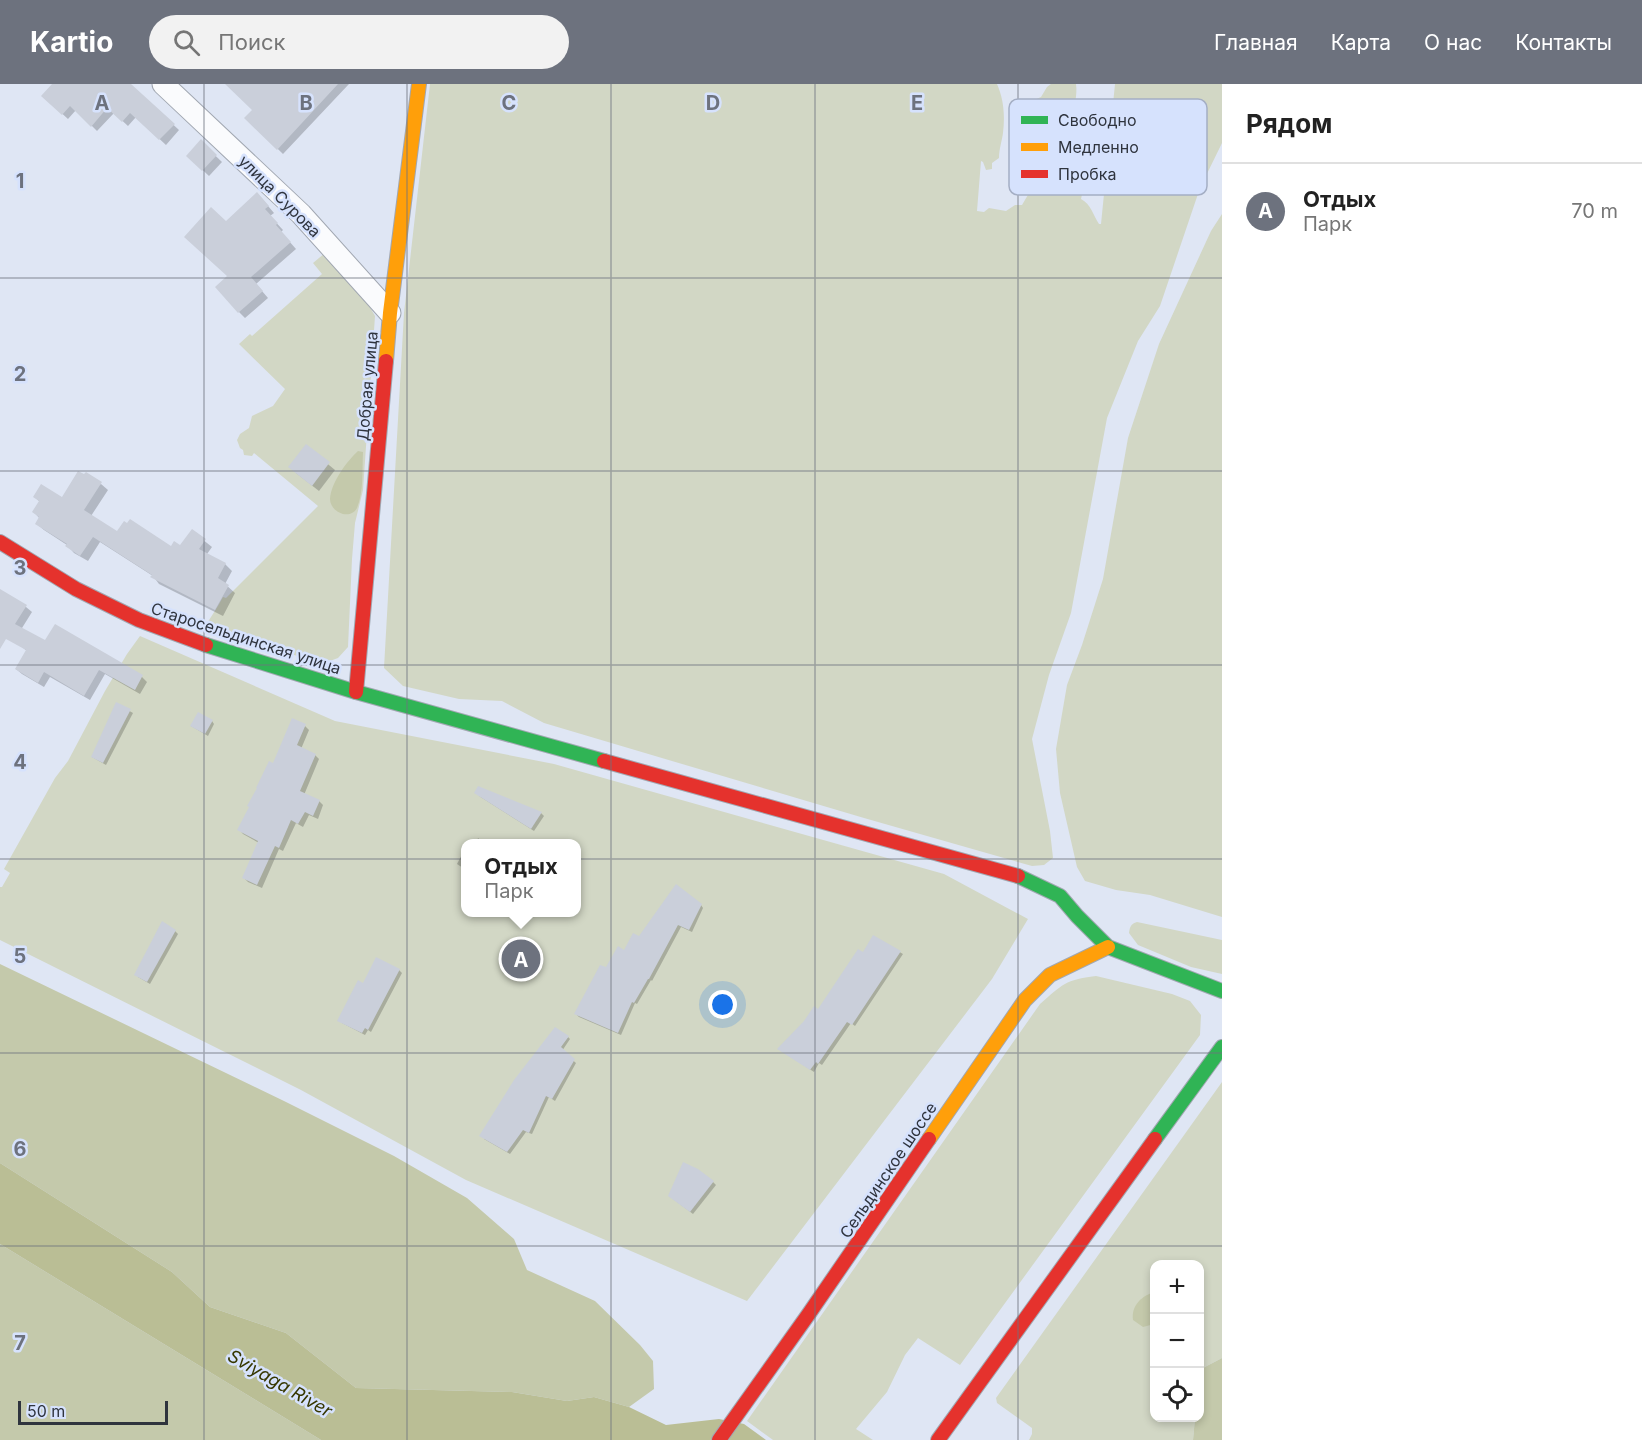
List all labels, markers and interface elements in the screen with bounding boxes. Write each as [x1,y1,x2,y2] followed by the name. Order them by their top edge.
[149,15,569,69] search box
[30,25,113,59] text: Kartio
[170,26,203,59] icon: search
[218,29,285,55] text: Поиск
[1214,30,1298,55] text: Главная
[1331,30,1391,55] text: Карта
[1424,30,1482,55] text: О нас
[1515,30,1612,55] text: Контакты
[95,91,110,115] text: A
[299,91,313,115] text: B
[502,91,516,115] text: C
[706,91,720,115] text: D
[911,91,923,115] text: E
[1009,99,1207,195] legend
[1246,108,1332,139] text: Рядом
[1058,110,1137,130] text: Свободно
[1058,137,1139,157] text: Медленно
[235,151,325,241] street label: улица Сурова
[1058,164,1116,184] text: Пробка
[16,169,24,193] text: 1
[1303,186,1376,212] text: Отдых
[1258,199,1273,223] text: A
[1571,199,1618,223] text: 70 m
[1303,212,1352,236] text: Парк
[352,330,382,442] street label: Добрая улица
[14,362,26,386] text: 2
[14,556,26,580] text: 3
[148,598,344,678] street label: Старосельдинская улица
[13,750,27,774] text: 4
[461,839,581,917] popup
[484,853,558,879] text: Отдых
[484,879,533,903] text: Парк
[502,936,540,982] pin: A
[14,944,26,968] text: 5
[708,990,737,1019] your location
[835,1098,941,1242] street label: Сельдинское шоссе
[14,1137,27,1161] text: 6
[1150,1260,1204,1422] map controls
[1150,1260,1204,1314] button: +
[1150,1314,1204,1368] button: −
[14,1331,26,1355] text: 7
[224,1345,337,1422] water label: Sviyaga River
[1150,1368,1204,1422] button: locate
[18,1398,168,1426] scale bar
[27,1401,65,1421] text: 50 m

